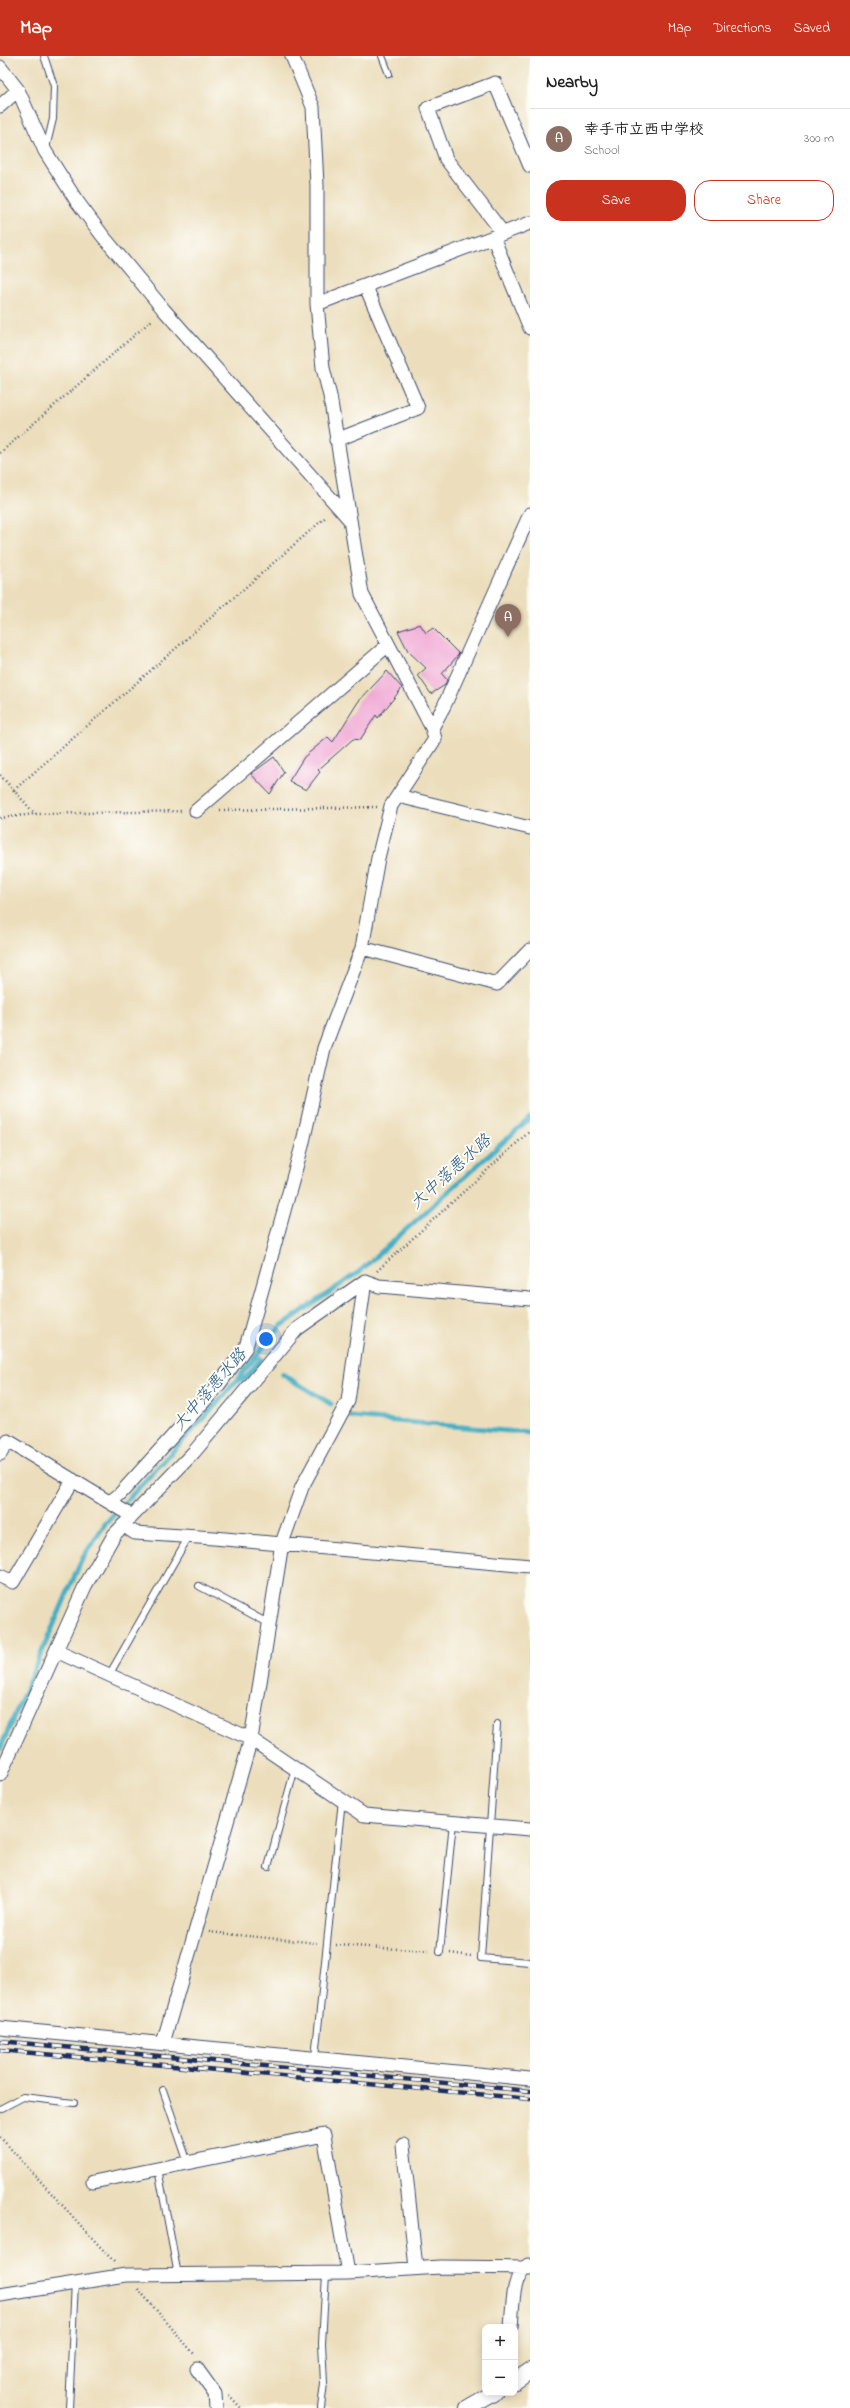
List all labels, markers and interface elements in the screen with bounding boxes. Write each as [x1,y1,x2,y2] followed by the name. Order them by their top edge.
[20,15,52,42] text: Map
[668,18,691,39] text: Map
[713,18,771,39] text: Directions
[793,18,830,39] text: Saved
[546,70,598,95] text: Nearby
[584,119,704,141] text: 幸手市立西中学校
[555,129,563,148] text: A
[804,129,834,148] text: 300 m
[584,141,620,160] text: School
[546,180,686,221] button: Save
[694,180,834,221] button: Share
[495,604,521,637] pin: A
[405,1128,498,1216] water label: 大中落悪水路
[256,1329,276,1349] your location
[167,1343,254,1437] water label: 大中落悪水路
[482,2324,518,2396] map controls
[482,2324,518,2360] button: +
[482,2360,518,2396] button: −

